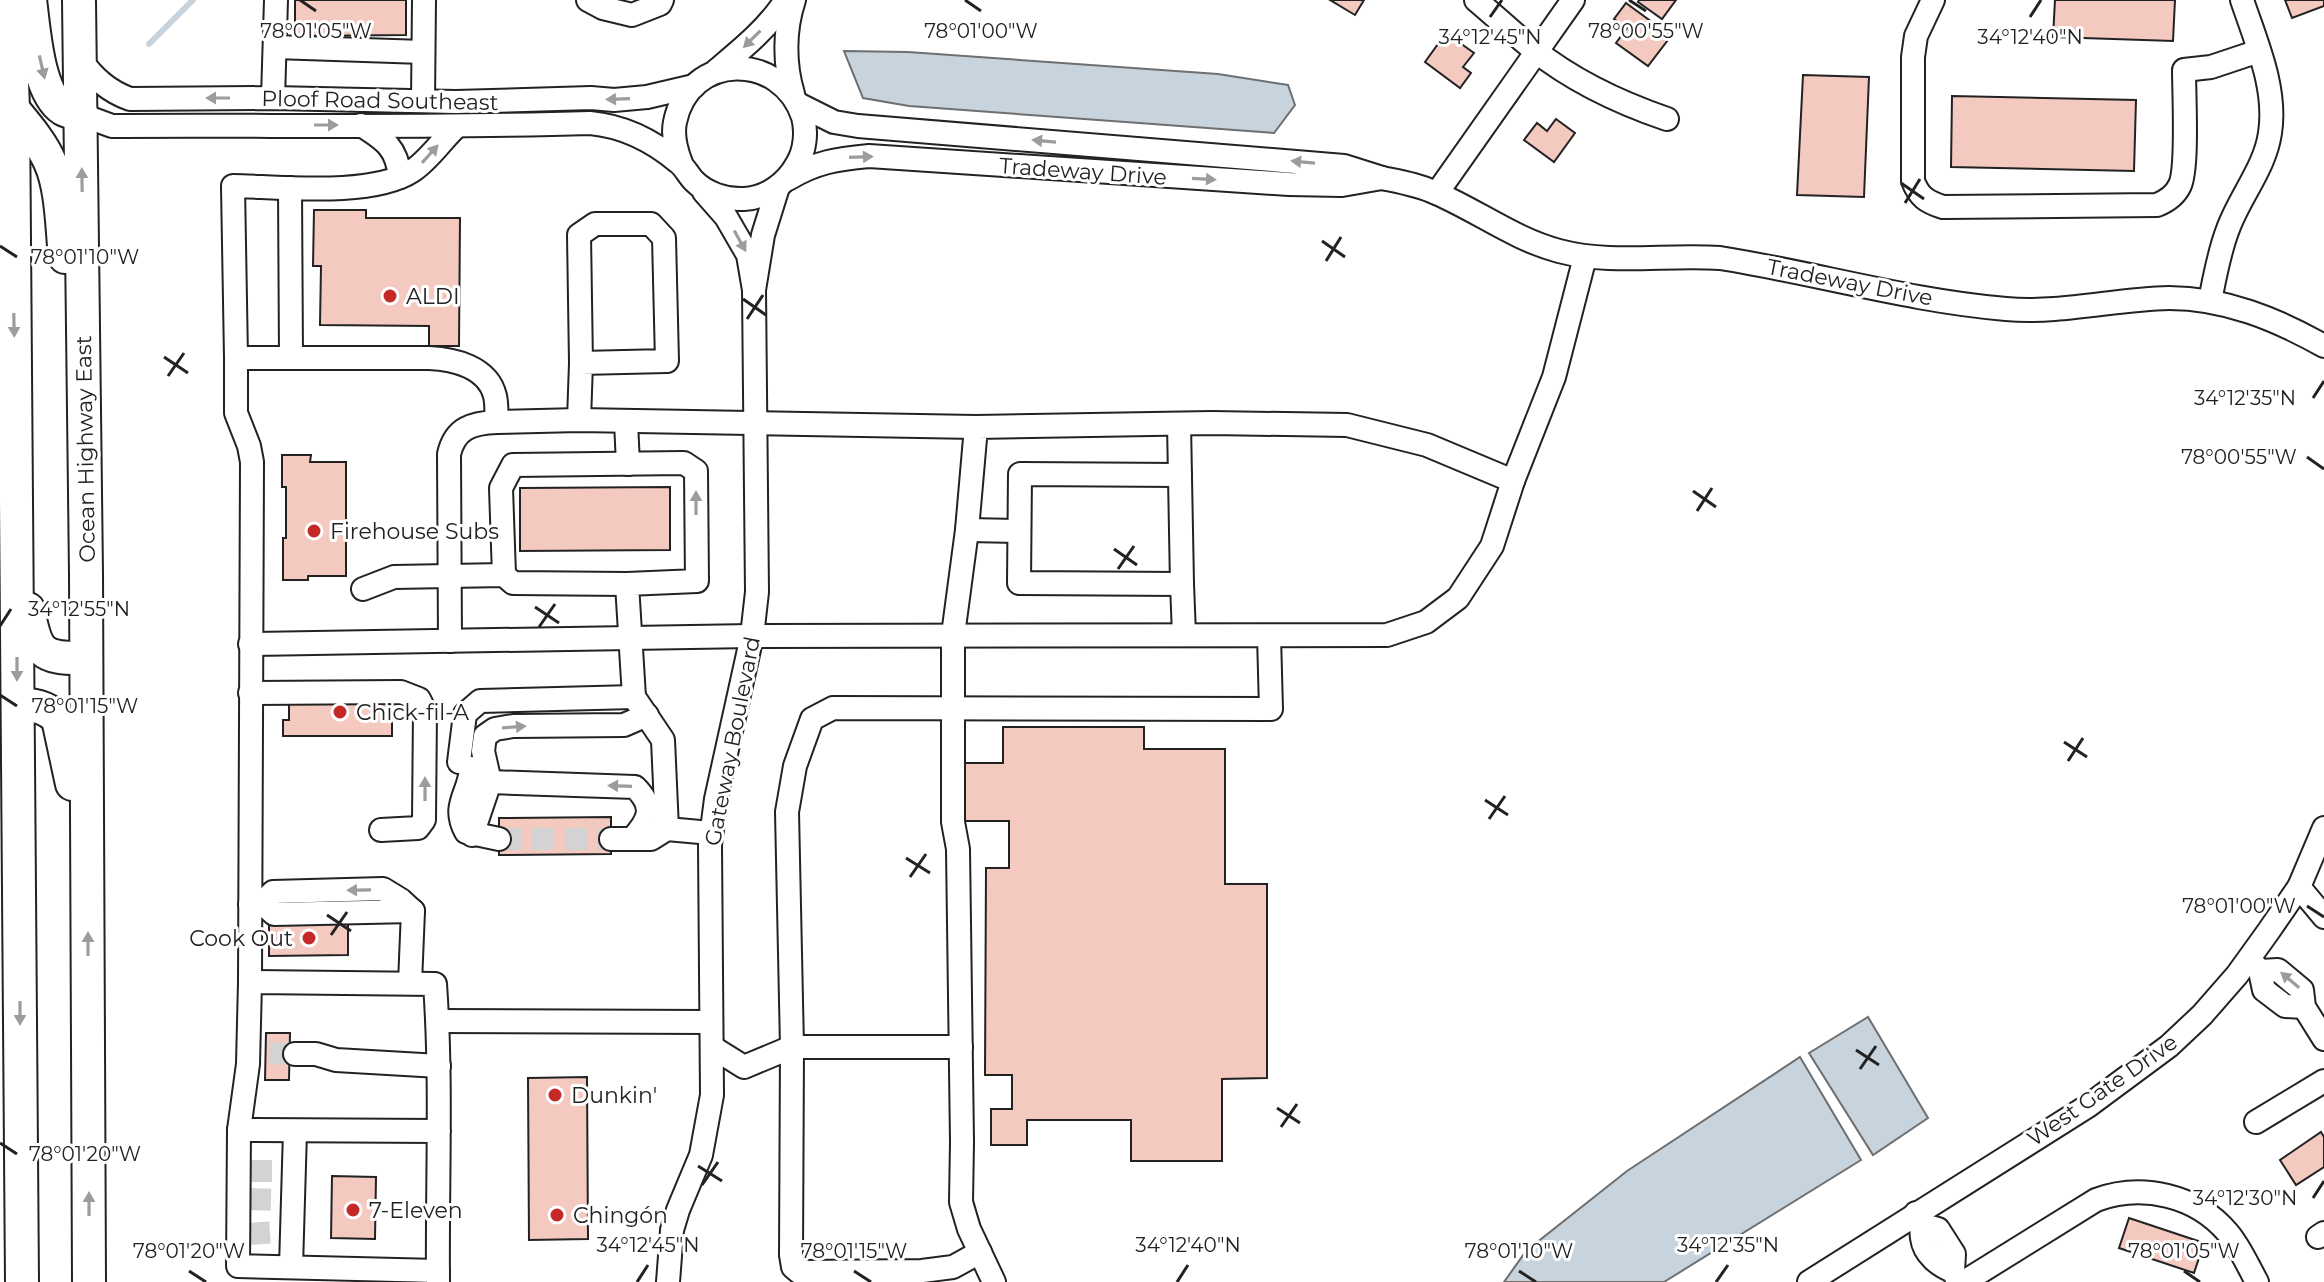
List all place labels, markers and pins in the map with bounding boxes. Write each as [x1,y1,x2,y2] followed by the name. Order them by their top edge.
[406,283,460,310] place label: ALDI
[381,287,399,305] marker: ALDI
[330,518,499,545] place label: Firehouse Subs
[305,522,323,540] marker: Firehouse Subs
[356,699,469,726] place label: Chick-fil-A
[331,703,349,721] marker: Chick-fil-A
[189,925,293,952] place label: Cook Out
[300,929,318,947] marker: Cook Out
[571,1082,657,1109] place label: Dunkin'
[546,1086,564,1104] marker: Dunkin'
[369,1197,463,1224] place label: 7-Eleven
[344,1201,362,1219] marker: 7-Eleven
[573,1202,668,1229] place label: Chingón
[548,1206,566,1224] marker: Chingón

